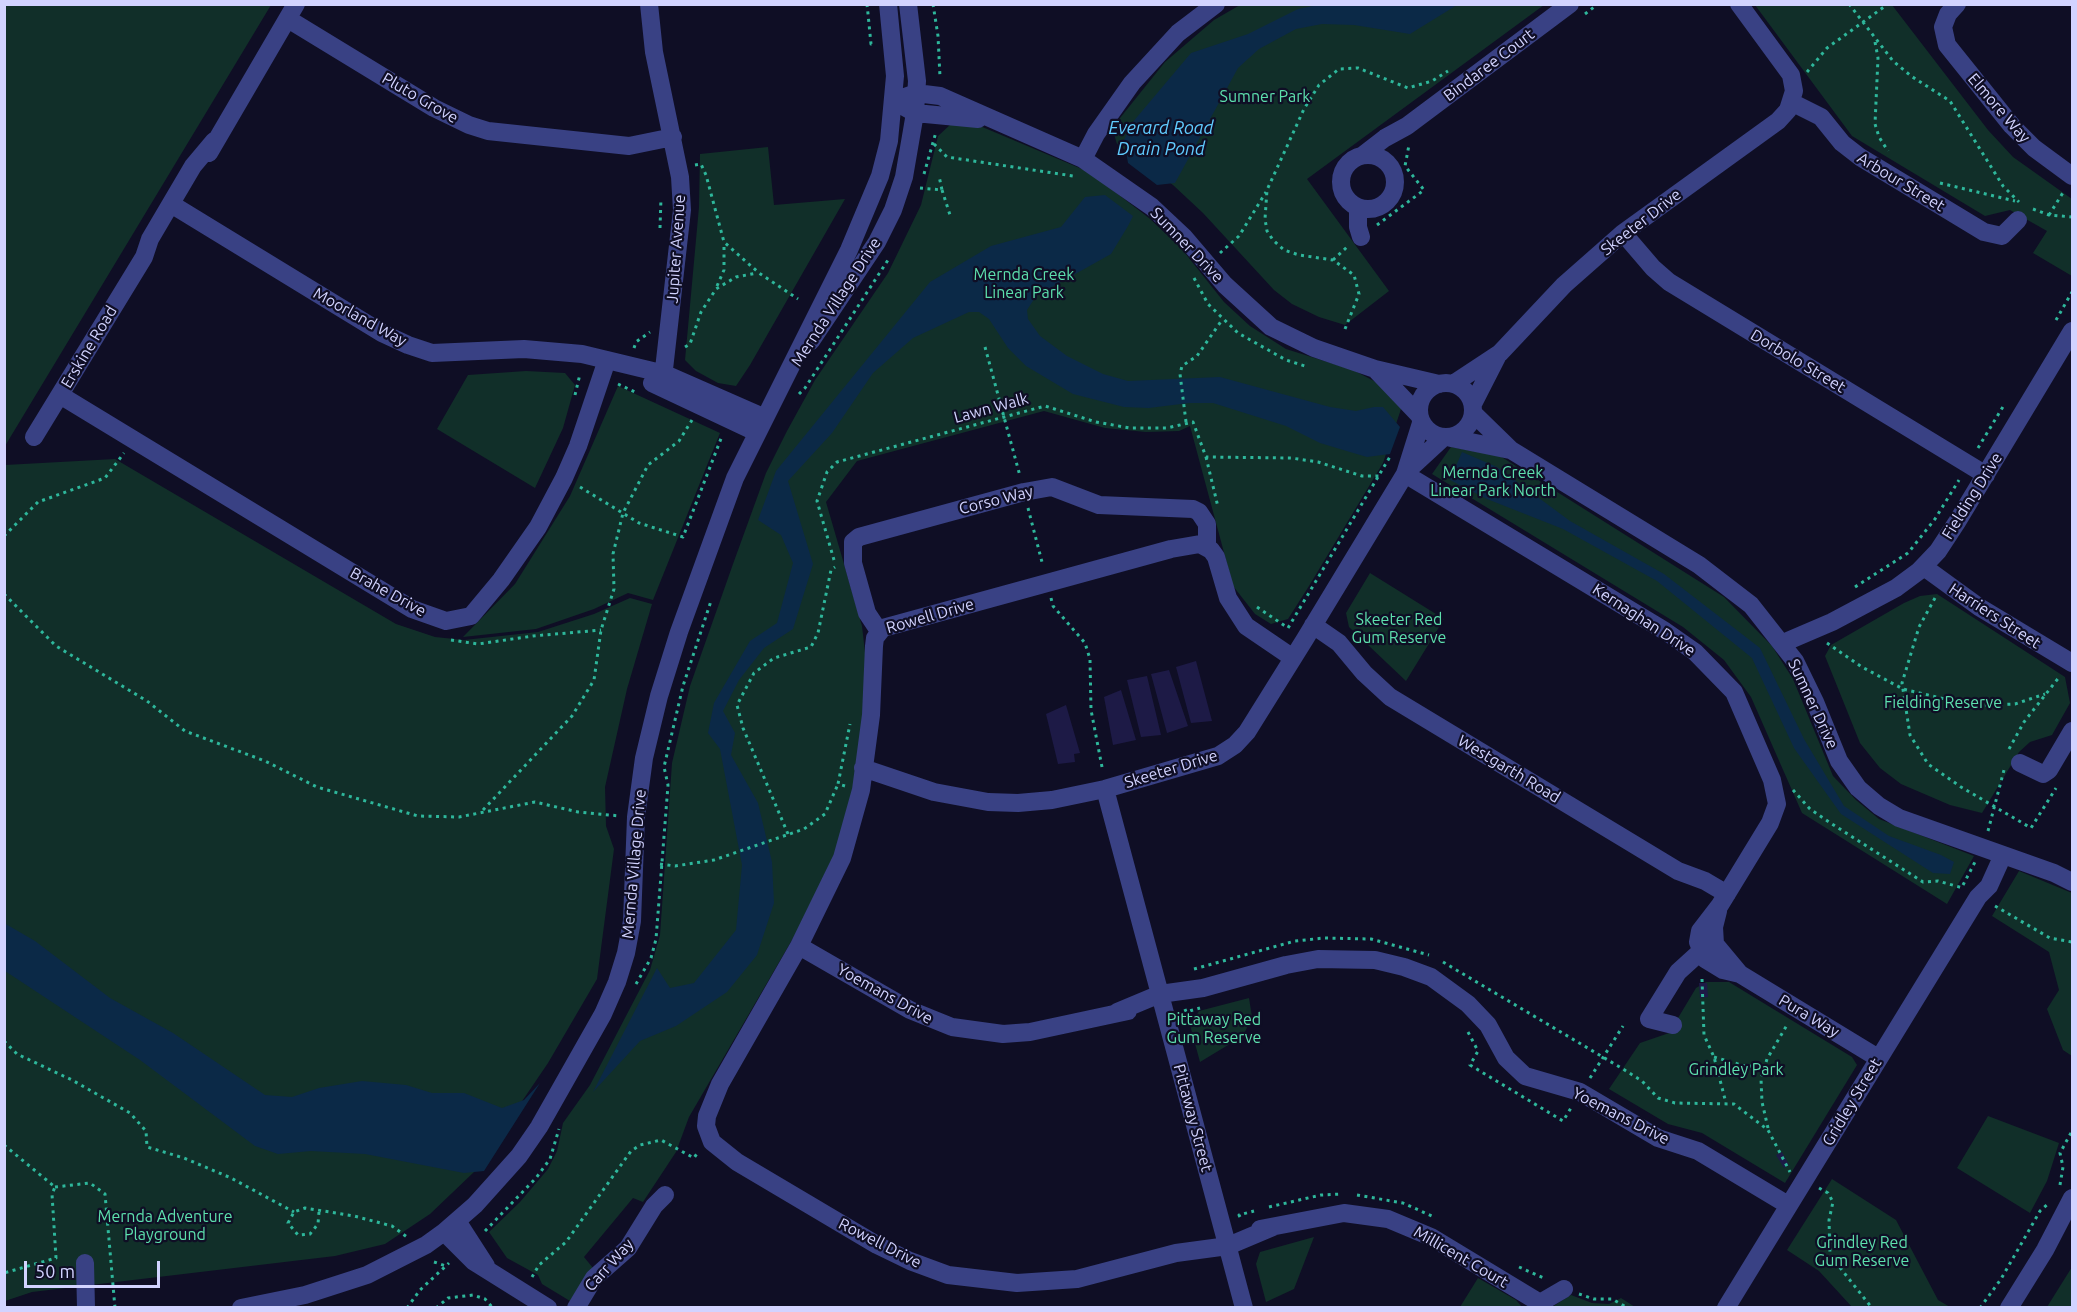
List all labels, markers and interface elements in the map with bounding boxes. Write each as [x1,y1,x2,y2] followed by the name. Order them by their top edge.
[1440,25,1538,105] street label: Bindaree Court
[378,68,462,128] street label: Pluto Grove
[1964,70,2034,146] street label: Elmore Way
[1220,87,1310,107] park label: Sumner Park
[1108,117,1214,160] water label: Everard Road Drain Pond
[1854,148,1948,216] street label: Arbour Street
[1597,185,1685,259] street label: Skeeter Drive
[663,194,689,304] street label: Jupiter Avenue
[1146,203,1228,287] street label: Sumner Drive
[787,234,885,370] street label: Mernda Village Drive
[974,265,1074,303] park label: Mernda Creek Linear Park
[310,283,410,351] street label: Moorland Way
[57,302,121,392] street label: Erskine Road
[1747,325,1849,397] street label: Dorbolo Street
[952,389,1030,427] street label: Lawn Walk
[1938,449,2006,543] street label: Fielding Drive
[1430,463,1556,501] park label: Mernda Creek Linear Park North
[957,482,1035,518] street label: Corso Way
[347,563,429,621] street label: Brahe Drive
[1946,579,2044,653] street label: Harriers Street
[1589,580,1699,660] street label: Kernaghan Drive
[884,594,976,638] street label: Rowell Drive
[1352,610,1446,648] park label: Skeeter Red Gum Reserve
[1784,656,1842,752] street label: Sumner Drive
[1884,693,2002,713] park label: Fielding Reserve
[1454,731,1564,807] street label: Westgarth Road
[1122,746,1220,792] street label: Skeeter Drive
[618,788,650,940] street label: Mernda Village Drive
[834,960,936,1028] street label: Yoemans Drive
[1775,991,1843,1041] street label: Pura Way
[1167,1010,1261,1048] park label: Pittaway Red Gum Reserve
[1818,1055,1886,1149] street label: Gridley Street
[1688,1060,1784,1080] park label: Grindley Park
[1169,1062,1217,1174] street label: Pittaway Street
[1569,1083,1673,1149] street label: Yoemans Drive
[98,1207,232,1245] park label: Mernda Adventure Playground
[835,1214,925,1272] street label: Rowell Drive
[1410,1222,1512,1292] street label: Millicent Court
[1815,1233,1909,1271] park label: Grindley Red Gum Reserve
[580,1235,638,1295] street label: Carr Way
[27,1249,164,1287] scale bar
[35,1261,75,1281] text: 50 m

